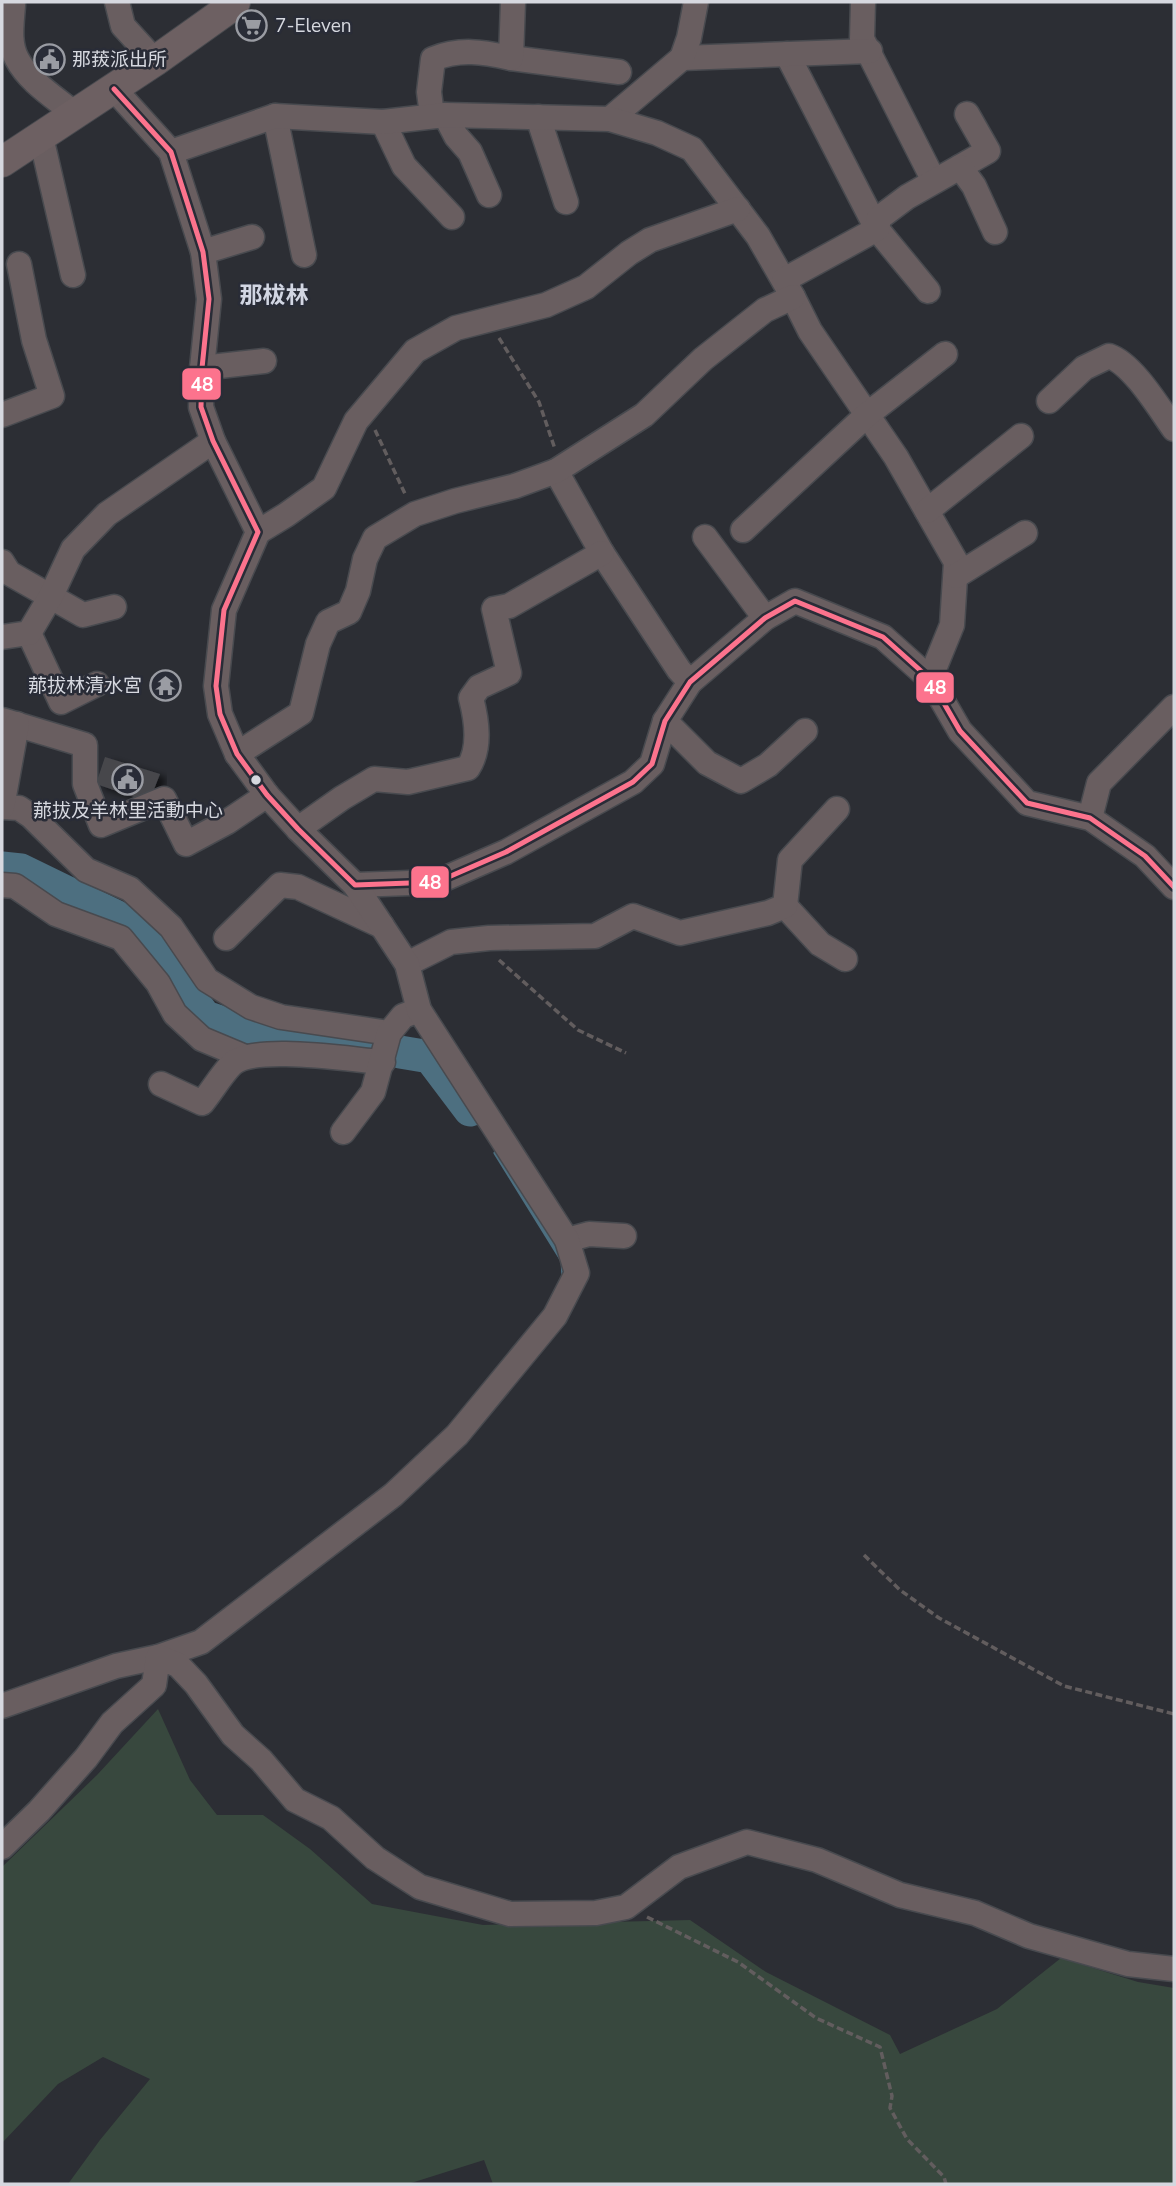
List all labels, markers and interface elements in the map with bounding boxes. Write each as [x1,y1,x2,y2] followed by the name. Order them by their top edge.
[235,8,269,42] supermarket icon: 7-Eleven
[275,13,352,39] place label: 7-Eleven
[32,42,66,76] public building icon: 那菝派出所
[72,47,167,73] place label: 那菝派出所
[240,280,309,311] district label: 那柭林
[181,367,222,401] line badge: 48
[191,372,213,398] text: 48
[148,668,182,702] temple icon: 𦰡拔林清水宮
[915,671,955,704] line badge: 48
[28,673,142,699] place label: 𦰡拔林清水宮
[924,675,946,701] text: 48
[111,762,145,796] public building icon: 𦰡拔及羊林里活動中心
[249,773,263,787] unlabelled marker
[33,798,223,824] place label: 𦰡拔及羊林里活動中心
[410,865,450,899] line badge: 48
[419,870,441,896] text: 48

